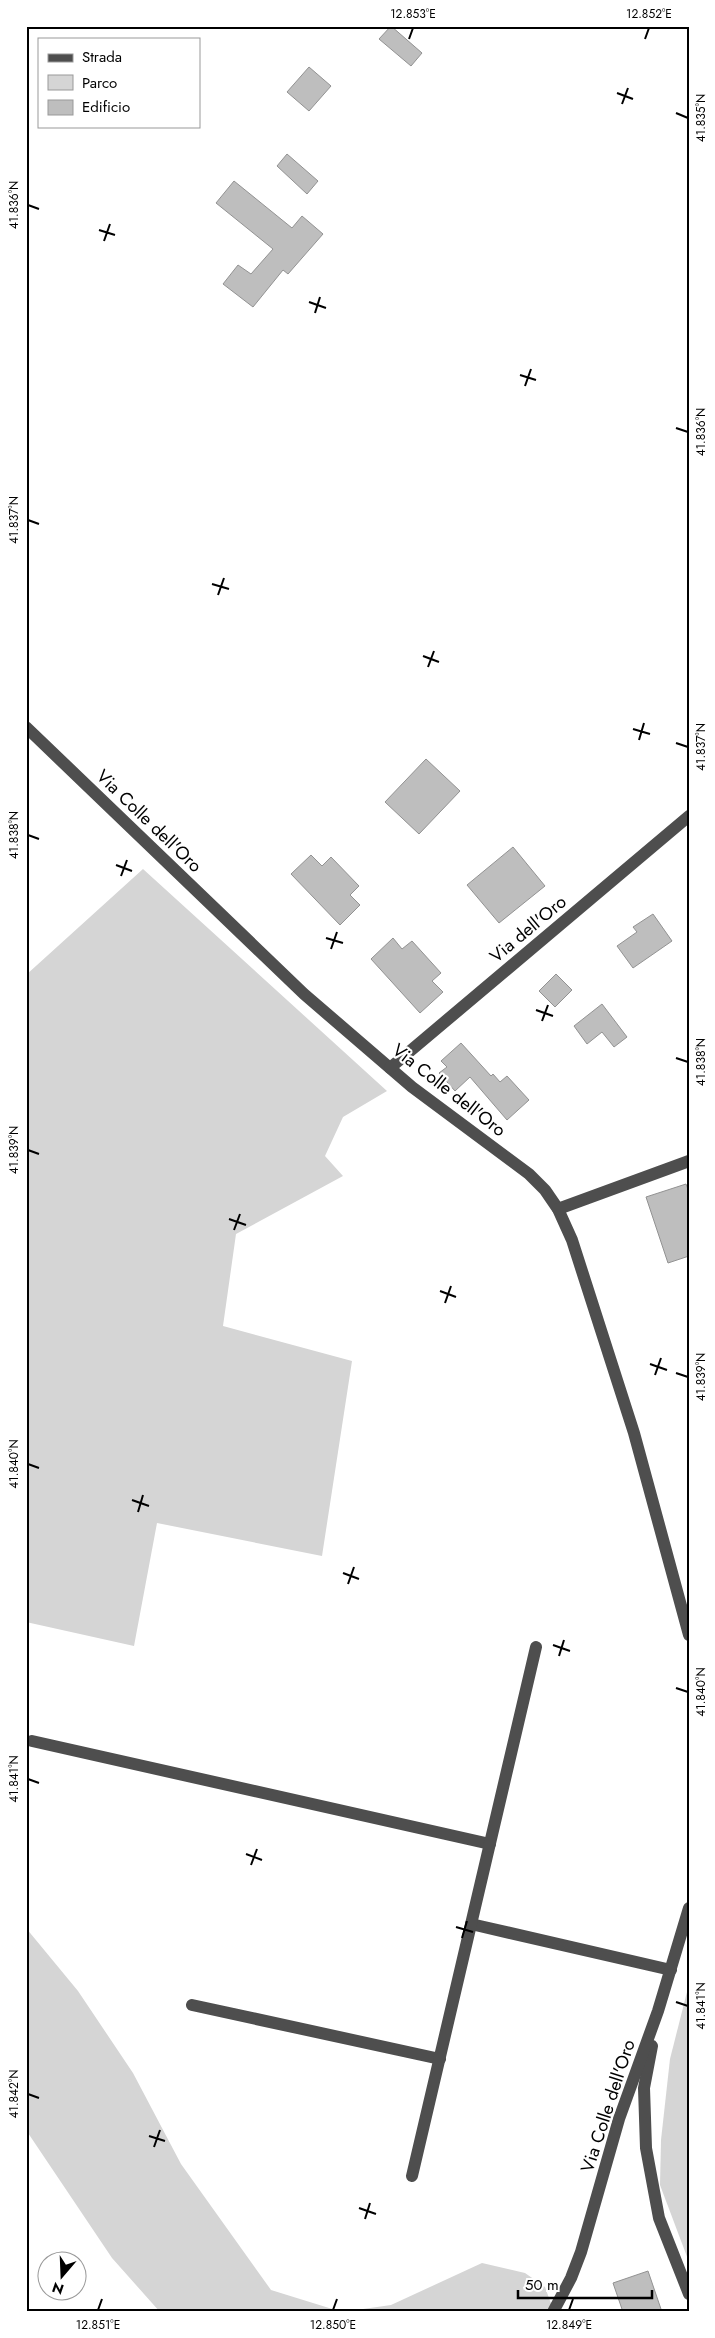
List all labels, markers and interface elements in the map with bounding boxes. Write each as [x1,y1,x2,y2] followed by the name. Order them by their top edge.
[390,5,436,23] text: 12.853°E
[626,5,672,23] text: 12.852°E
[38,38,200,128] legend
[82,46,122,68] text: Strada
[82,72,117,94] text: Parco
[692,94,710,142] text: 41.835°N
[82,96,130,118] text: Edificio
[5,181,23,229] text: 41.836°N
[692,408,710,456] text: 41.836°N
[5,496,23,544] text: 41.837°N
[692,723,710,771] text: 41.837°N
[90,764,208,878] street label: Via Colle dell'Oro
[5,811,23,859] text: 41.838°N
[484,889,572,969] street label: Via dell'Oro
[387,1037,512,1143] street label: Via Colle dell'Oro
[692,1038,710,1086] text: 41.838°N
[5,1126,23,1174] text: 41.839°N
[692,1353,710,1401] text: 41.839°N
[5,1439,23,1489] text: 41.840°N
[692,1667,710,1717] text: 41.840°N
[5,1755,23,1803] text: 41.841°N
[692,1982,710,2030] text: 41.841°N
[574,2036,642,2176] street label: Via Colle dell'Oro
[5,2069,23,2119] text: 41.842°N
[38,2250,88,2300] north arrow
[518,2268,651,2300] scale bar
[525,2274,559,2296] text: 50 m
[49,2277,66,2300] text: N
[76,2316,120,2334] text: 12.851°E
[310,2316,356,2334] text: 12.850°E
[546,2316,592,2334] text: 12.849°E

